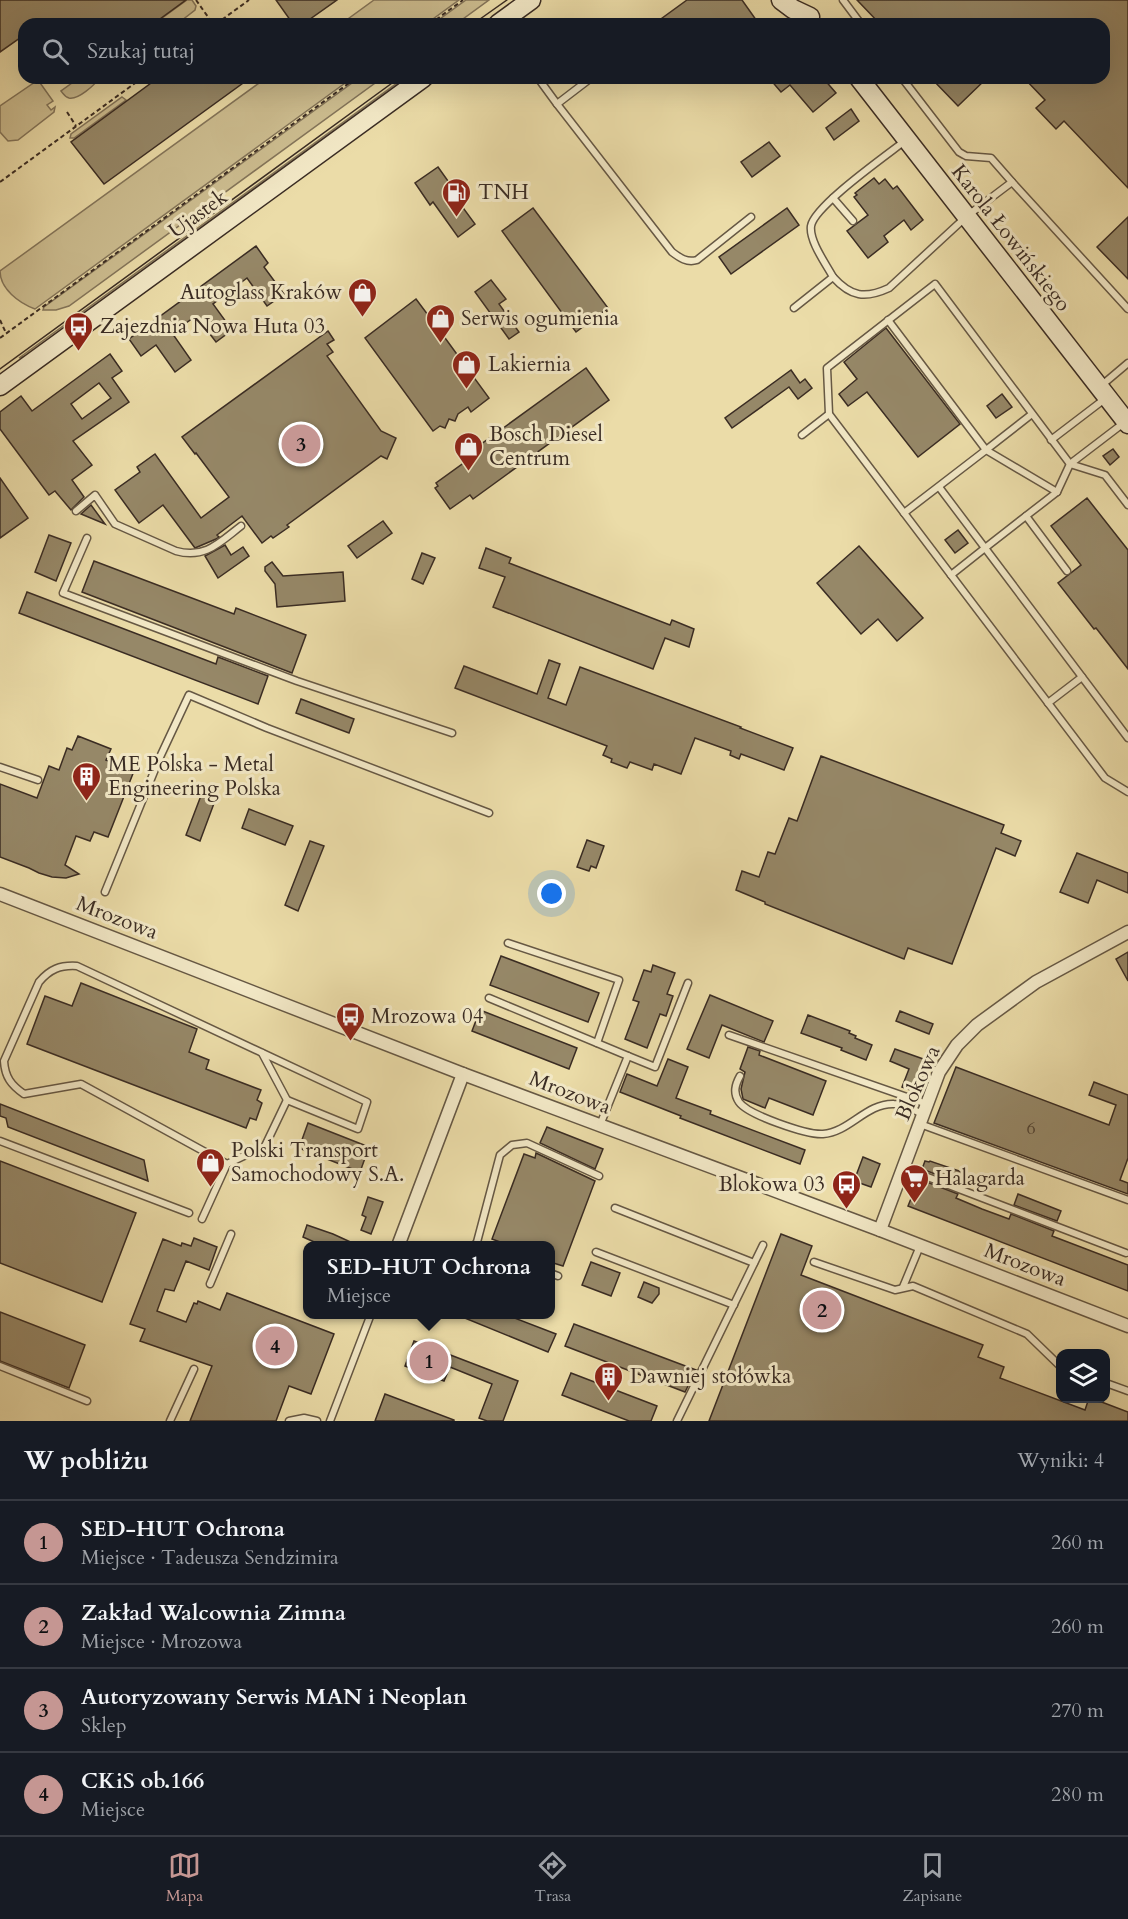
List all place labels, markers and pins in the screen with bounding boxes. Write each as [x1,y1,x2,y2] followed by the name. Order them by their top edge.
[441,176,473,218] fuel station icon: TNH
[478,178,529,207] place label: TNH
[347,276,379,318] shop icon: Autoglass Kraków
[180,278,342,307] place label: Autoglass Kraków
[424,302,456,344] shop icon: Serwis ogumienia
[461,304,619,333] place label: Serwis ogumienia
[63,310,95,352] bus stop icon: Zajezdnia Nowa Huta 03
[100,312,325,341] place label: Zajezdnia Nowa Huta 03
[451,348,483,390] shop icon: Lakiernia
[488,350,571,379] place label: Lakiernia
[489,420,603,473] place label: Bosch Diesel Centrum
[282,422,320,466] pin: 3
[452,430,484,472] shop icon: Bosch Diesel Centrum
[108,750,281,803] place label: ME Polska - Metal Engineering Polska
[71,760,103,802] building icon: ME Polska - Metal Engineering Polska
[334,1000,366,1042] bus stop icon: Mrozowa 04
[371,1002,484,1031] place label: Mrozowa 04
[231,1136,404,1189] place label: Polski Transport Samochodowy S.A.
[194,1146,226,1188] shop icon: Polski Transport Samochodowy S.A.
[898,1162,930,1204] supermarket icon: Halagarda
[935,1164,1025,1193] place label: Halagarda
[830,1168,862,1210] bus stop icon: Blokowa 03
[718,1170,825,1199] place label: Blokowa 03
[802,1288,842,1332] pin: 2
[256,1324,294,1368] pin: 4
[410,1338,448,1384] pin: 1
[593,1360,625,1402] building icon: Dawniej stołówka
[630,1362,791,1391] place label: Dawniej stołówka

